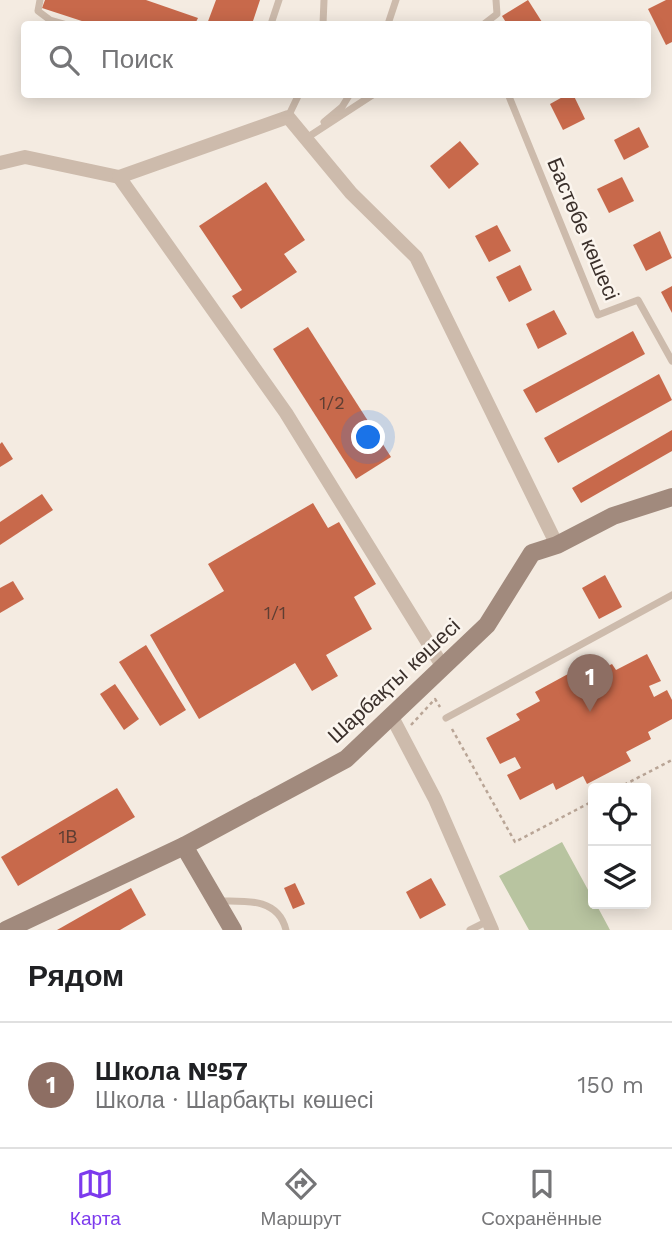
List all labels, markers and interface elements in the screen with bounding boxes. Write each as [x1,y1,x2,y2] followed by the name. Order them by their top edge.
[21,21,651,98] search box
[45,41,83,79] icon: search
[101,44,173,74] text: Поиск
[542,154,625,304] street label: Бастөбе көшесі
[319,392,345,413] house number: 1/2
[351,420,385,454] your location
[264,602,286,623] house number: 1/1
[322,613,465,748] street label: Шарбақты көшесі
[567,654,613,712] pin: 1
[588,783,651,909] map controls
[588,783,651,846] button: locate
[58,826,78,847] house number: 1В
[588,846,651,909] button: layers
[28,958,124,993] text: Рядом
[95,1056,248,1086] text: Школа №57
[46,1072,56,1099] text: 1
[578,1072,644,1099] text: 150 m
[95,1087,374,1114] text: Школа · Шарбақты көшесі
[70,1165,121,1230] tab: Карта
[260,1165,341,1230] tab: Маршрут
[481,1165,602,1230] tab: Сохранённые

